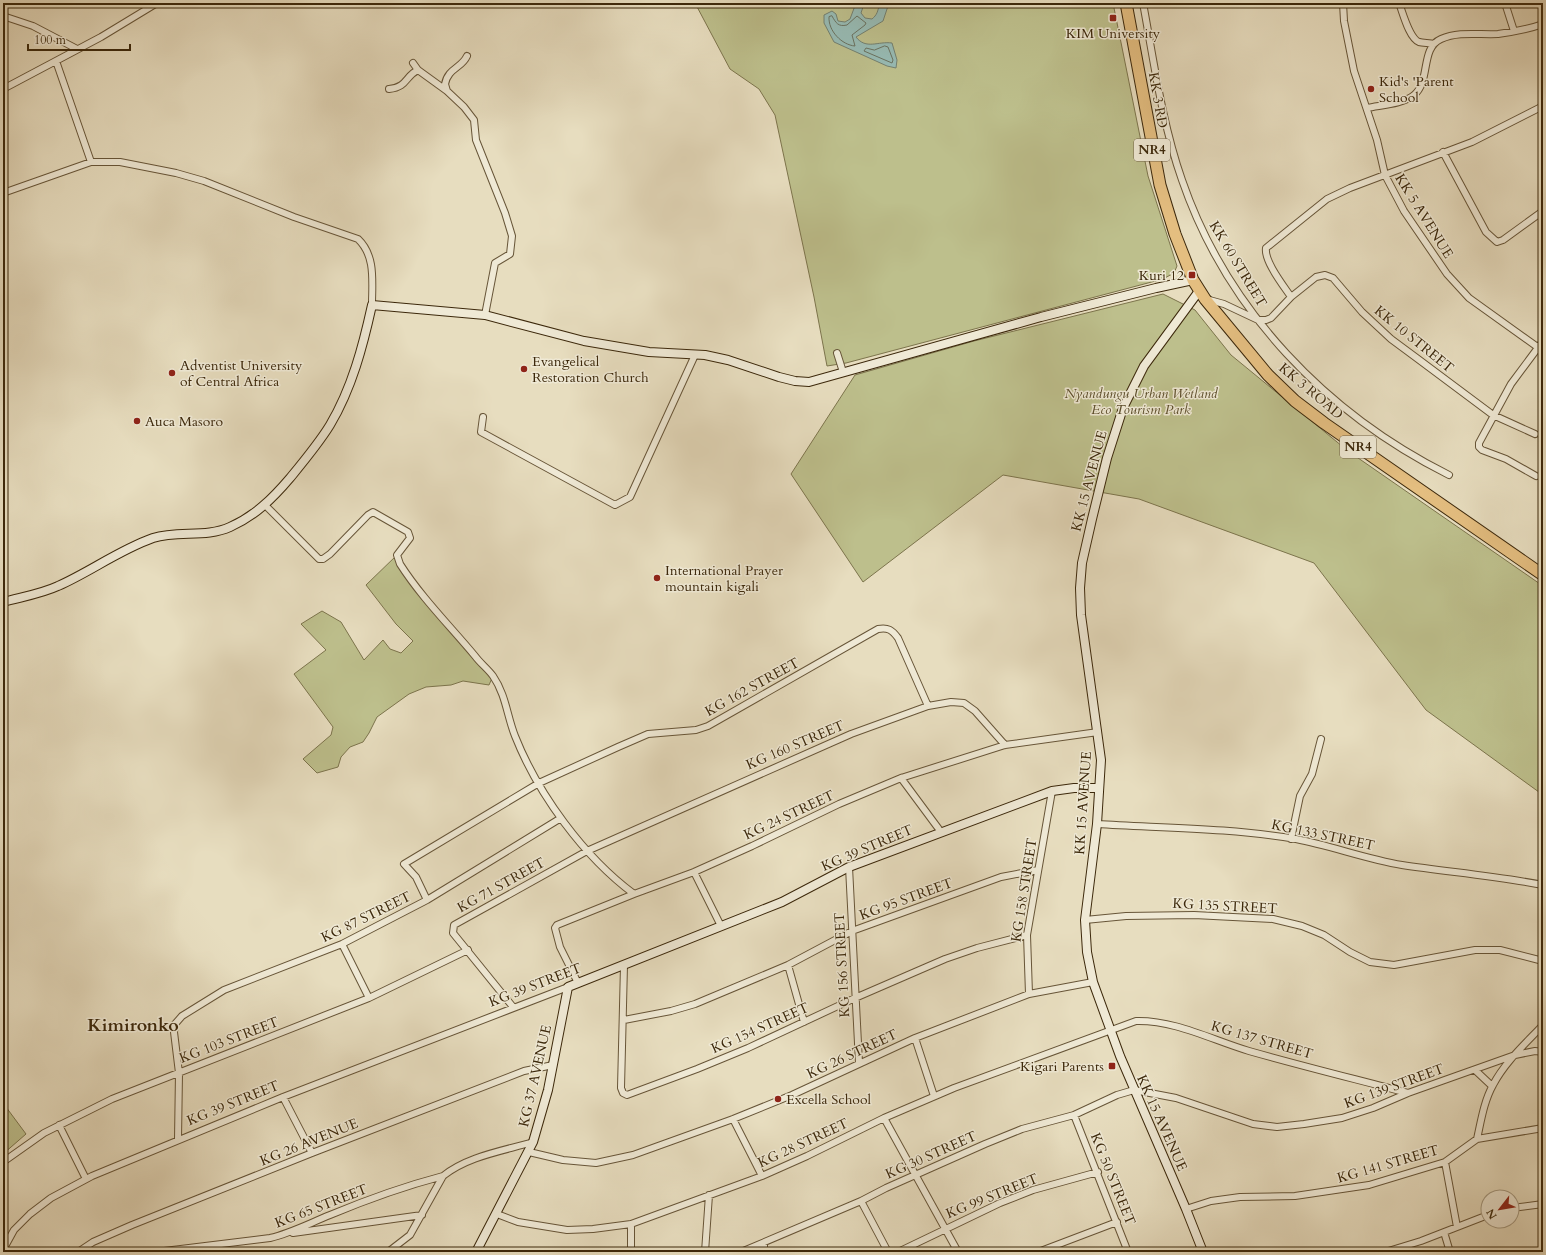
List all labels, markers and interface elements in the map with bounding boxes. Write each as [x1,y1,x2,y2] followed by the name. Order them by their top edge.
[1108,13,1118,23] marker: KIM University
[1066,24,1161,43] place label: KIM University
[28,26,130,52] scale bar
[34,32,67,48] text: 100 m
[1144,70,1172,130] street label: KK 3 RD
[1379,72,1454,107] place label: Kid's 'Parent School
[1366,84,1376,94] marker: Kid's 'Parent School
[1134,139,1170,161] road number: NR4
[1390,170,1458,262] street label: KK 5 AVENUE
[1205,217,1271,311] street label: KK 60 STREET
[1139,266,1184,285] place label: Kuri 12
[1187,270,1197,280] marker: Kuri 12
[1370,301,1458,377] street label: KK 10 STREET
[532,352,649,387] place label: Evangelical Restoration Church
[180,356,303,391] place label: Adventist University of Central Africa
[1275,358,1347,424] street label: KK 3 ROAD
[519,364,529,374] marker: Evangelical Restoration Church
[167,368,177,378] marker: Adventist University of Central Africa
[1065,384,1219,419] park label: Nyandungu Urban Wetland Eco Tourism Park
[145,412,223,431] place label: Auca Masoro
[132,416,142,426] marker: Auca Masoro
[1066,428,1112,533] street label: KK 15 AVENUE
[1340,436,1376,458] road number: NR4
[665,561,784,596] place label: International Prayer mountain kigali
[652,573,662,583] marker: International Prayer mountain kigali
[701,653,803,721] street label: KG 162 STREET
[743,716,847,774] street label: KG 160 STREET
[1070,750,1096,855] street label: KK 15 AVENUE
[741,786,837,844] street label: KG 24 STREET
[1270,815,1376,855] street label: KG 133 STREET
[818,820,916,876] street label: KG 39 STREET
[1006,837,1042,943] street label: KG 158 STREET
[454,853,548,917] street label: KG 71 STREET
[857,873,955,925] street label: KG 95 STREET
[318,887,414,947] street label: KG 87 STREET
[1172,894,1278,918] street label: KG 135 STREET
[830,912,854,1018] street label: KG 156 STREET
[486,959,584,1011] street label: KG 39 STREET
[708,998,812,1058] street label: KG 154 STREET
[177,1012,281,1068] street label: KG 103 STREET
[87,1013,179,1038] district label: Kimironko
[1209,1016,1315,1064] street label: KG 137 STREET
[514,1023,556,1129] street label: KG 37 AVENUE
[804,1025,900,1083] street label: KG 26 STREET
[1020,1057,1104,1076] place label: Kigari Parents
[1341,1059,1447,1113] street label: KG 139 STREET
[1107,1061,1117,1071] marker: Kigari Parents
[1132,1072,1192,1175] street label: KK 15 AVENUE
[184,1076,282,1130] street label: KG 39 STREET
[786,1090,871,1109] place label: Excella School
[773,1094,783,1104] marker: Excella School
[257,1114,361,1170] street label: KG 26 AVENUE
[755,1114,851,1172] street label: KG 28 STREET
[882,1126,980,1184] street label: KG 30 STREET
[1086,1130,1140,1228] street label: KG 50 STREET
[1335,1140,1441,1188] street label: KG 141 STREET
[943,1169,1041,1223] street label: KG 99 STREET
[272,1180,370,1232] street label: KG 65 STREET
[1480,1189,1520,1229] north arrow
[1483,1206,1501,1222] text: N

